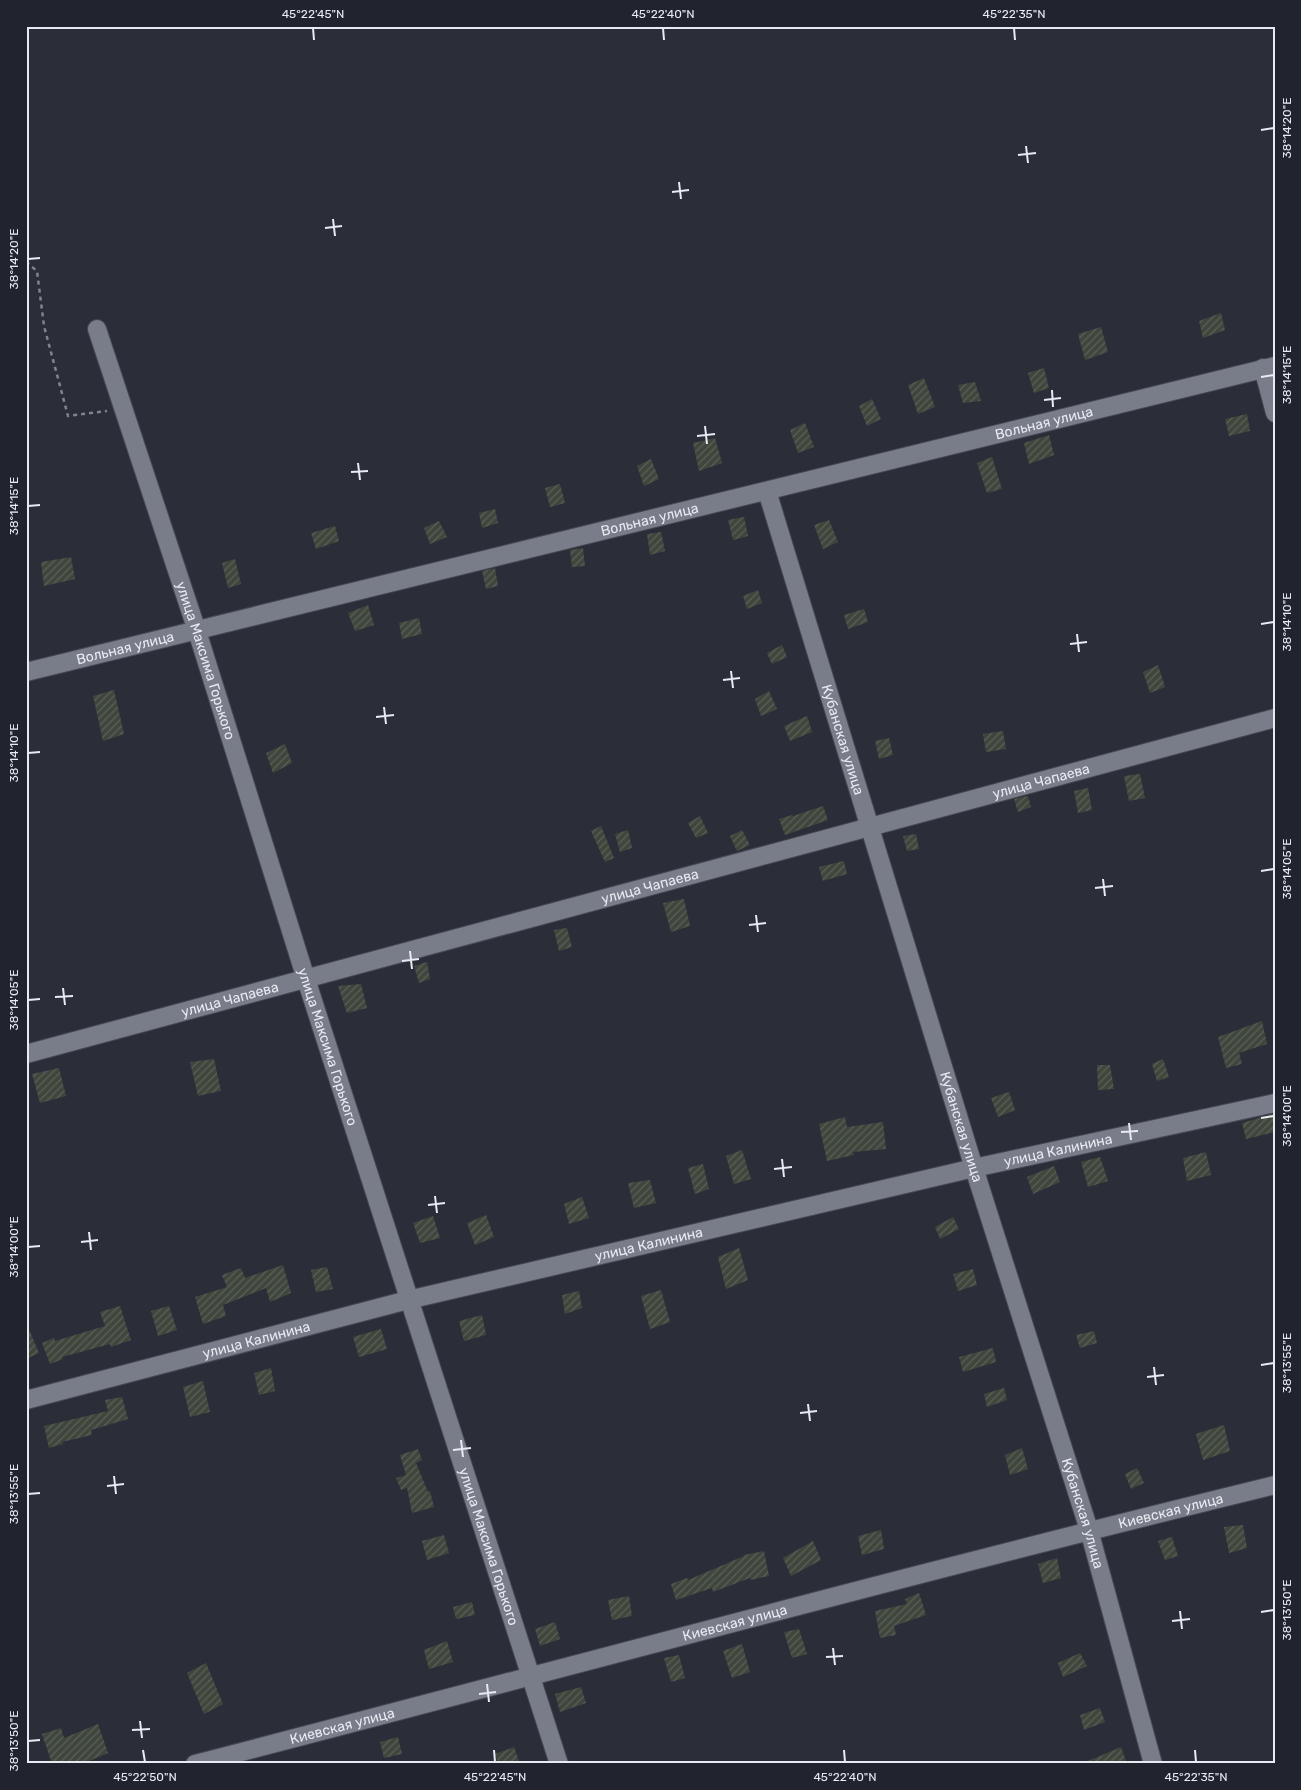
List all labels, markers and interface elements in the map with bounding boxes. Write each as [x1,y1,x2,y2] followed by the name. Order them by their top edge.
[282,7,344,21] text: 45°22'45"N
[631,7,695,21] text: 45°22'40"N
[982,7,1046,21] text: 45°22'35"N
[1280,98,1294,158] text: 38°14'20"E
[7,229,21,289] text: 38°14'20"E
[1280,346,1294,404] text: 38°14'15"E
[993,402,1095,443] street label: Вольная улица
[7,477,21,535] text: 38°14'15"E
[599,499,700,539] street label: Вольная улица
[173,579,239,742] street label: улица Максима Горького
[1280,593,1294,651] text: 38°14'10"E
[74,628,176,668] street label: Вольная улица
[818,682,868,797] street label: Кубанская улица
[7,724,21,782] text: 38°14'10"E
[990,760,1091,802] street label: улица Чапаева
[1280,839,1294,899] text: 38°14'05"E
[599,865,700,907] street label: улица Чапаева
[295,966,361,1128] street label: улица Максима Горького
[7,970,21,1030] text: 38°14'05"E
[179,978,280,1020] street label: улица Чапаева
[937,1070,986,1184] street label: Кубанская улица
[1280,1085,1294,1147] text: 38°14'00"E
[1002,1130,1114,1170] street label: улица Калинина
[7,1216,21,1278] text: 38°14'00"E
[593,1223,704,1265] street label: улица Калинина
[201,1318,312,1362] street label: улица Калинина
[1280,1333,1294,1393] text: 38°13'55"E
[1058,1456,1108,1570] street label: Кубанская улица
[7,1464,21,1524] text: 38°13'55"E
[456,1465,522,1628] street label: улица Максима Горького
[1116,1490,1225,1532] street label: Киевская улица
[1280,1580,1294,1640] text: 38°13'50"E
[681,1601,789,1644] street label: Киевская улица
[288,1704,396,1748] street label: Киевская улица
[7,1711,21,1771] text: 38°13'50"E
[113,1770,177,1784] text: 45°22'50"N
[464,1770,526,1784] text: 45°22'45"N
[813,1770,877,1784] text: 45°22'40"N
[1164,1770,1228,1784] text: 45°22'35"N

